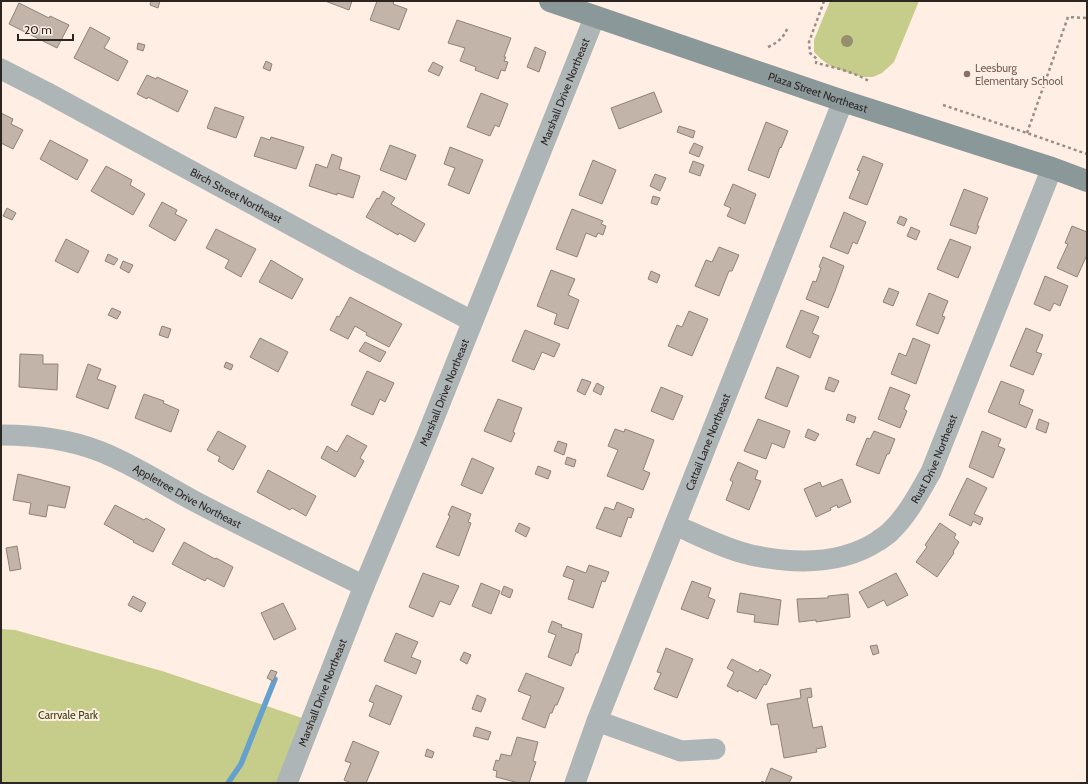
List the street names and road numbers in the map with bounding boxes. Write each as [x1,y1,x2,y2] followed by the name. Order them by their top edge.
[537,36,593,147] street label: Marshall Drive Northeast
[766,69,870,115] street label: Plaza Street Northeast
[188,165,285,226] street label: Birch Street Northeast
[416,337,472,448] street label: Marshall Drive Northeast
[682,391,733,493] street label: Cattail Lane Northeast
[908,412,960,506] street label: Rust Drive Northeast
[131,461,244,531] street label: Appletree Drive Northeast
[295,637,350,748] street label: Marshall Drive Northeast

